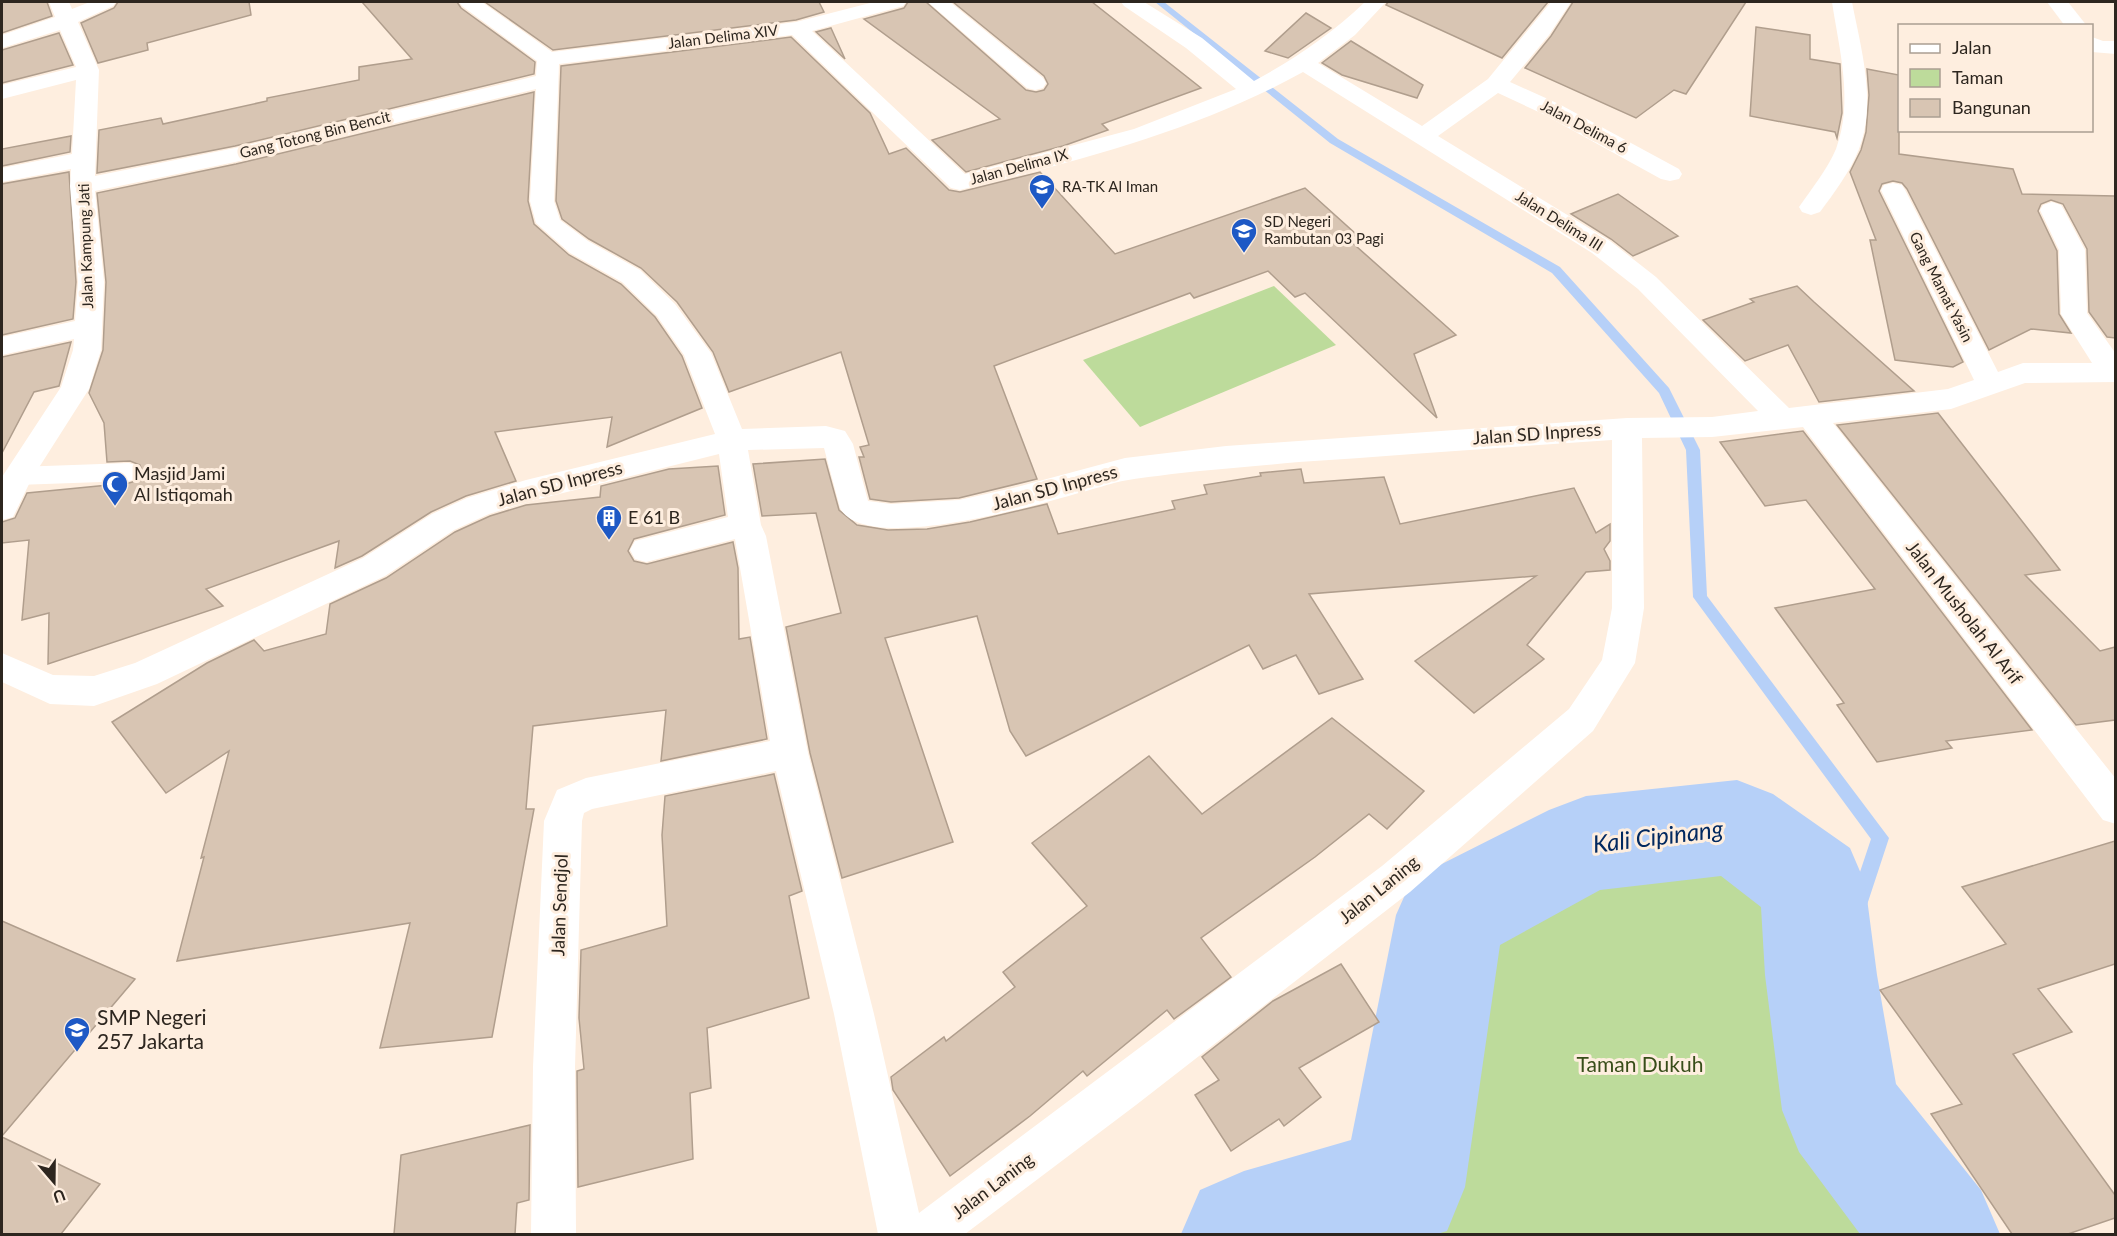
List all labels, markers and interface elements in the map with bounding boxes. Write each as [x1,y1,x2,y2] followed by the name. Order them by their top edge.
[667,20,780,52] street label: Jalan Delima XIV
[1898,24,2093,132] legend
[1952,36,1991,58] text: Jalan
[1952,66,2003,88] text: Taman
[1538,96,1631,157] street label: Jalan Delima 6
[1952,96,2031,118] text: Bangunan
[238,106,393,161] street label: Gang Totong Bin Bencit
[968,144,1070,188] street label: Jalan Delima IX
[1027,172,1057,210] school or university icon: RA-TK Al Iman
[1062,177,1158,195] place label: RA-TK Al Iman
[74,183,96,309] street label: Jalan Kampung Jati
[1513,186,1606,254] street label: Jalan Delima III
[1264,212,1384,247] place label: SD Negeri Rambutan 03 Pagi
[1229,216,1259,254] school or university icon: SD Negeri Rambutan 03 Pagi
[1906,228,1977,345] street label: Gang Mamat Yasin
[1472,418,1602,448] street label: Jalan SD Inpress
[495,456,625,510] street label: Jalan SD Inpress
[990,460,1120,514] street label: Jalan SD Inpress
[134,462,233,505] place label: Masjid Jami Al Istiqomah
[100,469,130,507] mosque icon: Masjid Jami Al Istiqomah
[594,503,624,541] building icon: E 61 B
[628,506,680,528] place label: E 61 B
[1902,536,2028,689] street label: Jalan Musholah Al Arif
[1591,813,1725,858] water label: Kali Cipinang
[1334,850,1423,928] street label: Jalan Laning
[546,854,572,956] street label: Jalan Sendjol
[97,1004,207,1053] place label: SMP Negeri 257 Jakarta
[62,1015,92,1053] school or university icon: SMP Negeri 257 Jakarta
[1577,1051,1703,1076] park label: Taman Dukuh
[947,1148,1037,1223] street label: Jalan Laning
[24,1152,84,1212] north arrow
[50,1186,68,1208] text: U

